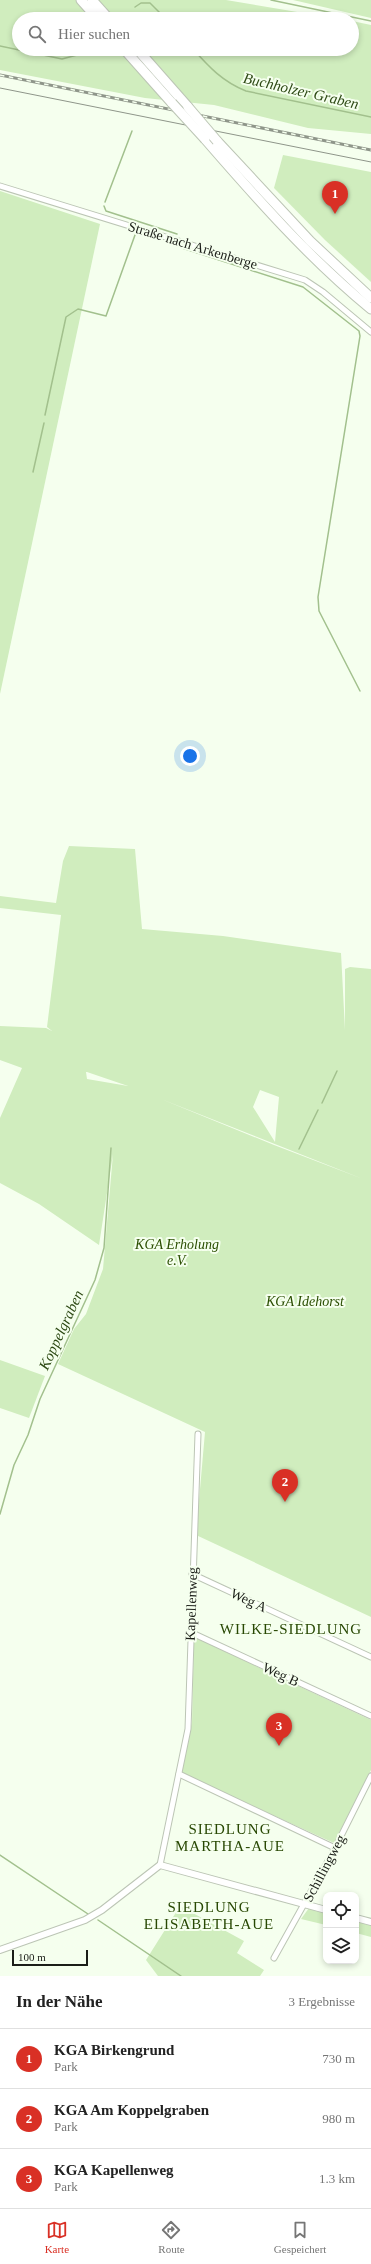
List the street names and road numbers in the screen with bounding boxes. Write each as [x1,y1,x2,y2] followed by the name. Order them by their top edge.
[126,219,259,272] street label: Straße nach Arkenberge
[183,1567,200,1641] street label: Kapellenweg
[228,1586,270,1616] street label: Weg A
[260,1660,301,1689] street label: Weg B
[300,1832,348,1904] street label: Schillingweg

